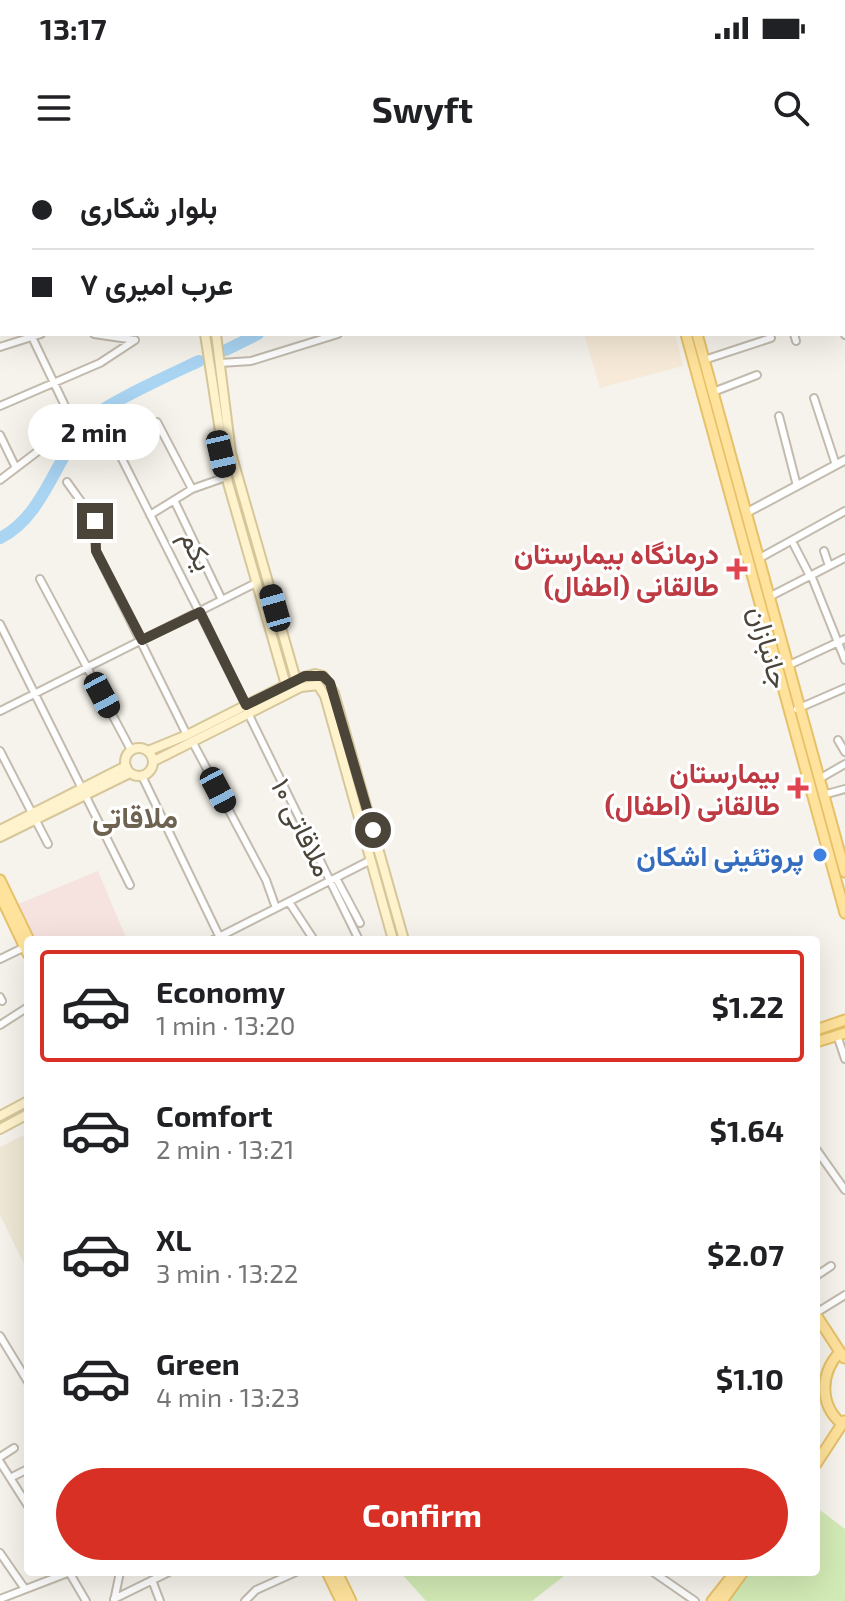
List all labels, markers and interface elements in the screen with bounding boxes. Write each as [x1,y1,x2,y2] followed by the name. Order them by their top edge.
[40,10,106,46] text: 13:17
[32,86,76,130] icon: menu
[769,86,813,130] icon: search
[372,87,473,130] text: Swyft
[80,188,217,224] text: بلوار شکاری
[80,265,233,301] text: ۷ عرب امیری
[29,405,161,461] callout: 2 min
[61,416,127,447] text: 2 min
[204,428,238,480] car
[77,503,113,539] route end
[171,524,222,577] street label: یکم
[514,536,719,603] place label: درمانگاه بیمارستان طالقانی (اطفال)
[726,558,748,580] marker: درمانگاه بیمارستان طالقانی (اطفال)
[257,582,293,634] car
[740,602,798,693] street label: جانبازان
[80,668,124,722] car
[605,755,780,822] place label: بیمارستان طالقانی (اطفال)
[196,763,240,817] car
[264,772,341,882] street label: ۱۰ ملاقاتی
[787,777,809,799] marker: بیمارستان طالقانی (اطفال)
[92,798,178,836] district label: ملاقاتی
[355,812,391,848] route start
[636,838,804,876] place label: پروتئینی اشکان
[811,846,829,864] marker: پروتئینی اشکان
[60,970,132,1042] icon: car
[156,973,285,1009] text: Economy
[711,988,784,1024] text: $1.22
[156,1009,295,1040] text: 1 min · 13:20
[60,1094,132,1166] icon: car
[156,1097,273,1133] text: Comfort
[710,1112,784,1148] text: $1.64
[156,1133,294,1164] text: 2 min · 13:21
[60,1218,132,1290] icon: car
[156,1221,191,1257] text: XL
[707,1236,784,1272] text: $2.07
[156,1257,298,1288] text: 3 min · 13:22
[60,1342,132,1414] icon: car
[156,1345,240,1381] text: Green
[716,1360,784,1396] text: $1.10
[156,1381,300,1412] text: 4 min · 13:23
[56,1468,788,1560] button: Confirm

